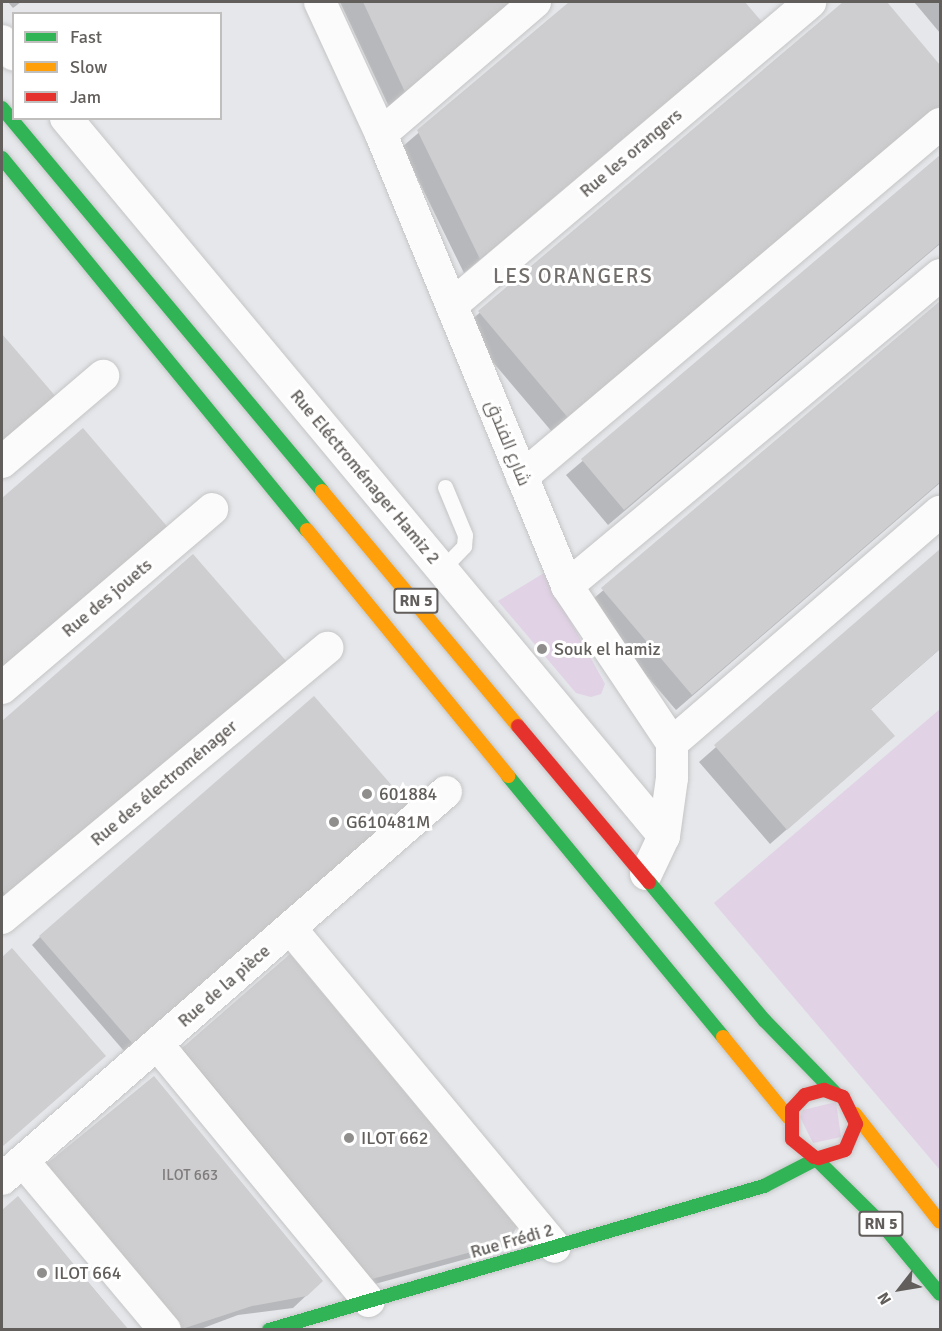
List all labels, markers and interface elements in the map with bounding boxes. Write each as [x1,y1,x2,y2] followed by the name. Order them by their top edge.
[12,12,222,120] legend
[70,26,102,48] text: Fast
[70,56,107,78] text: Slow
[70,86,101,108] text: Jam
[575,104,687,202] street label: Rue les orangers
[493,263,653,289] district label: LES ORANGERS
[286,385,444,569] street label: Rue Eléctroménager Hamiz 2
[481,397,535,489] street label: شارع الفندق
[58,554,156,642] street label: Rue des jouets
[392,588,440,614] road number: RN 5
[554,638,661,660] place label: Souk el hamiz
[535,642,549,656] marker: Souk el hamiz
[86,715,242,851] street label: Rue des électroménager
[379,783,437,805] place label: 601884
[360,787,374,801] marker: 601884
[346,811,430,833] place label: G610481M
[327,815,341,829] marker: G610481M
[174,940,274,1032] street label: Rue de la pièce
[361,1127,429,1149] place label: ILOT 662
[342,1131,356,1145] marker: ILOT 662
[162,1167,218,1185] house number: ILOT 663
[857,1211,905,1237] road number: RN 5
[468,1219,556,1263] street label: Rue Frédi 2
[870,1259,930,1319] north arrow
[54,1262,122,1284] place label: ILOT 664
[35,1266,49,1280] marker: ILOT 664
[873,1288,896,1308] text: N

